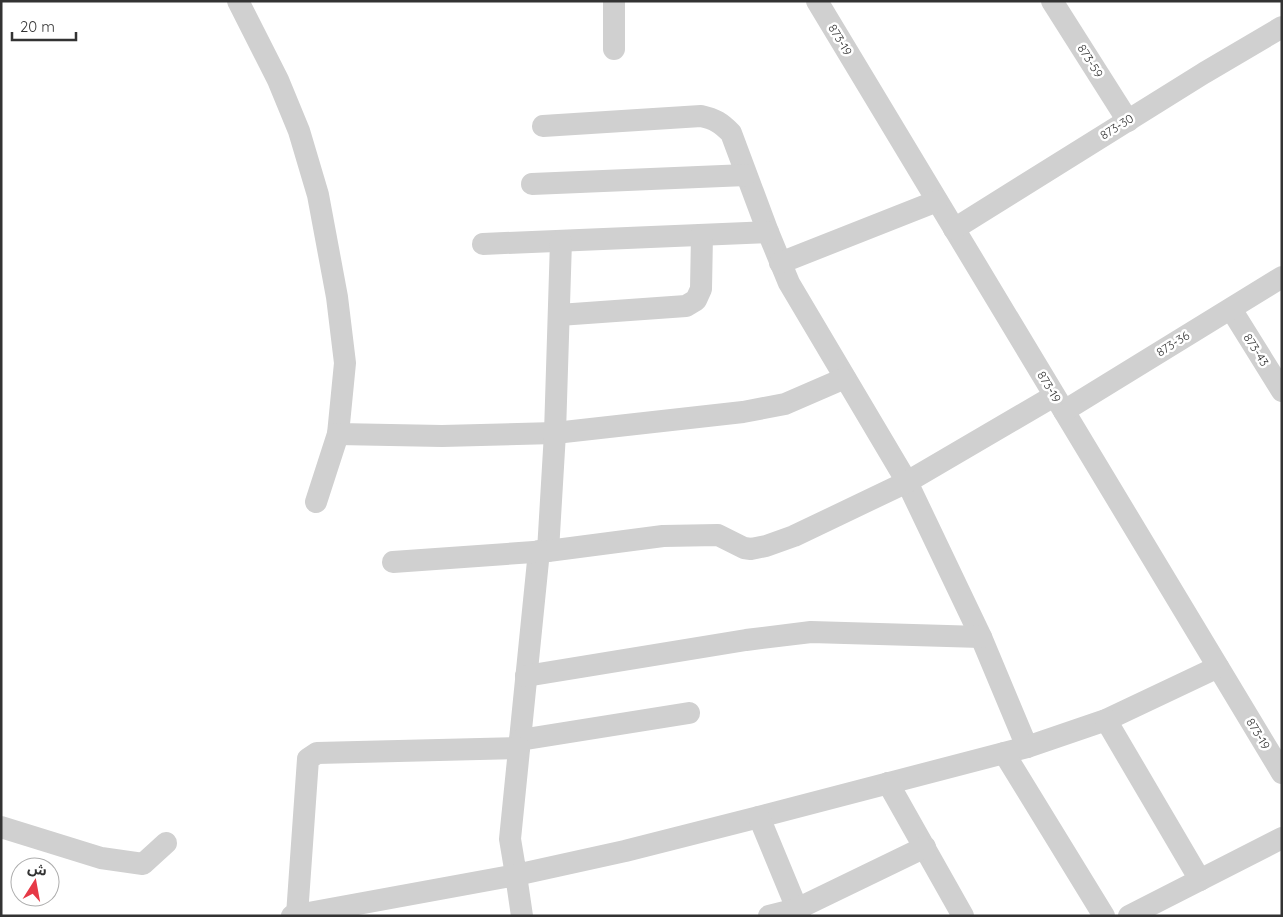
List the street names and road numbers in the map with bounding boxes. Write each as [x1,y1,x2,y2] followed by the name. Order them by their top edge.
[825,21,856,58] street label: 873-19
[1074,41,1107,80] street label: 873-59
[1097,110,1136,143] street label: 873-30
[1153,327,1192,359] street label: 873-36
[1241,331,1272,369] street label: 873-43
[1034,368,1065,405] street label: 873-19
[1243,715,1274,752] street label: 873-19

